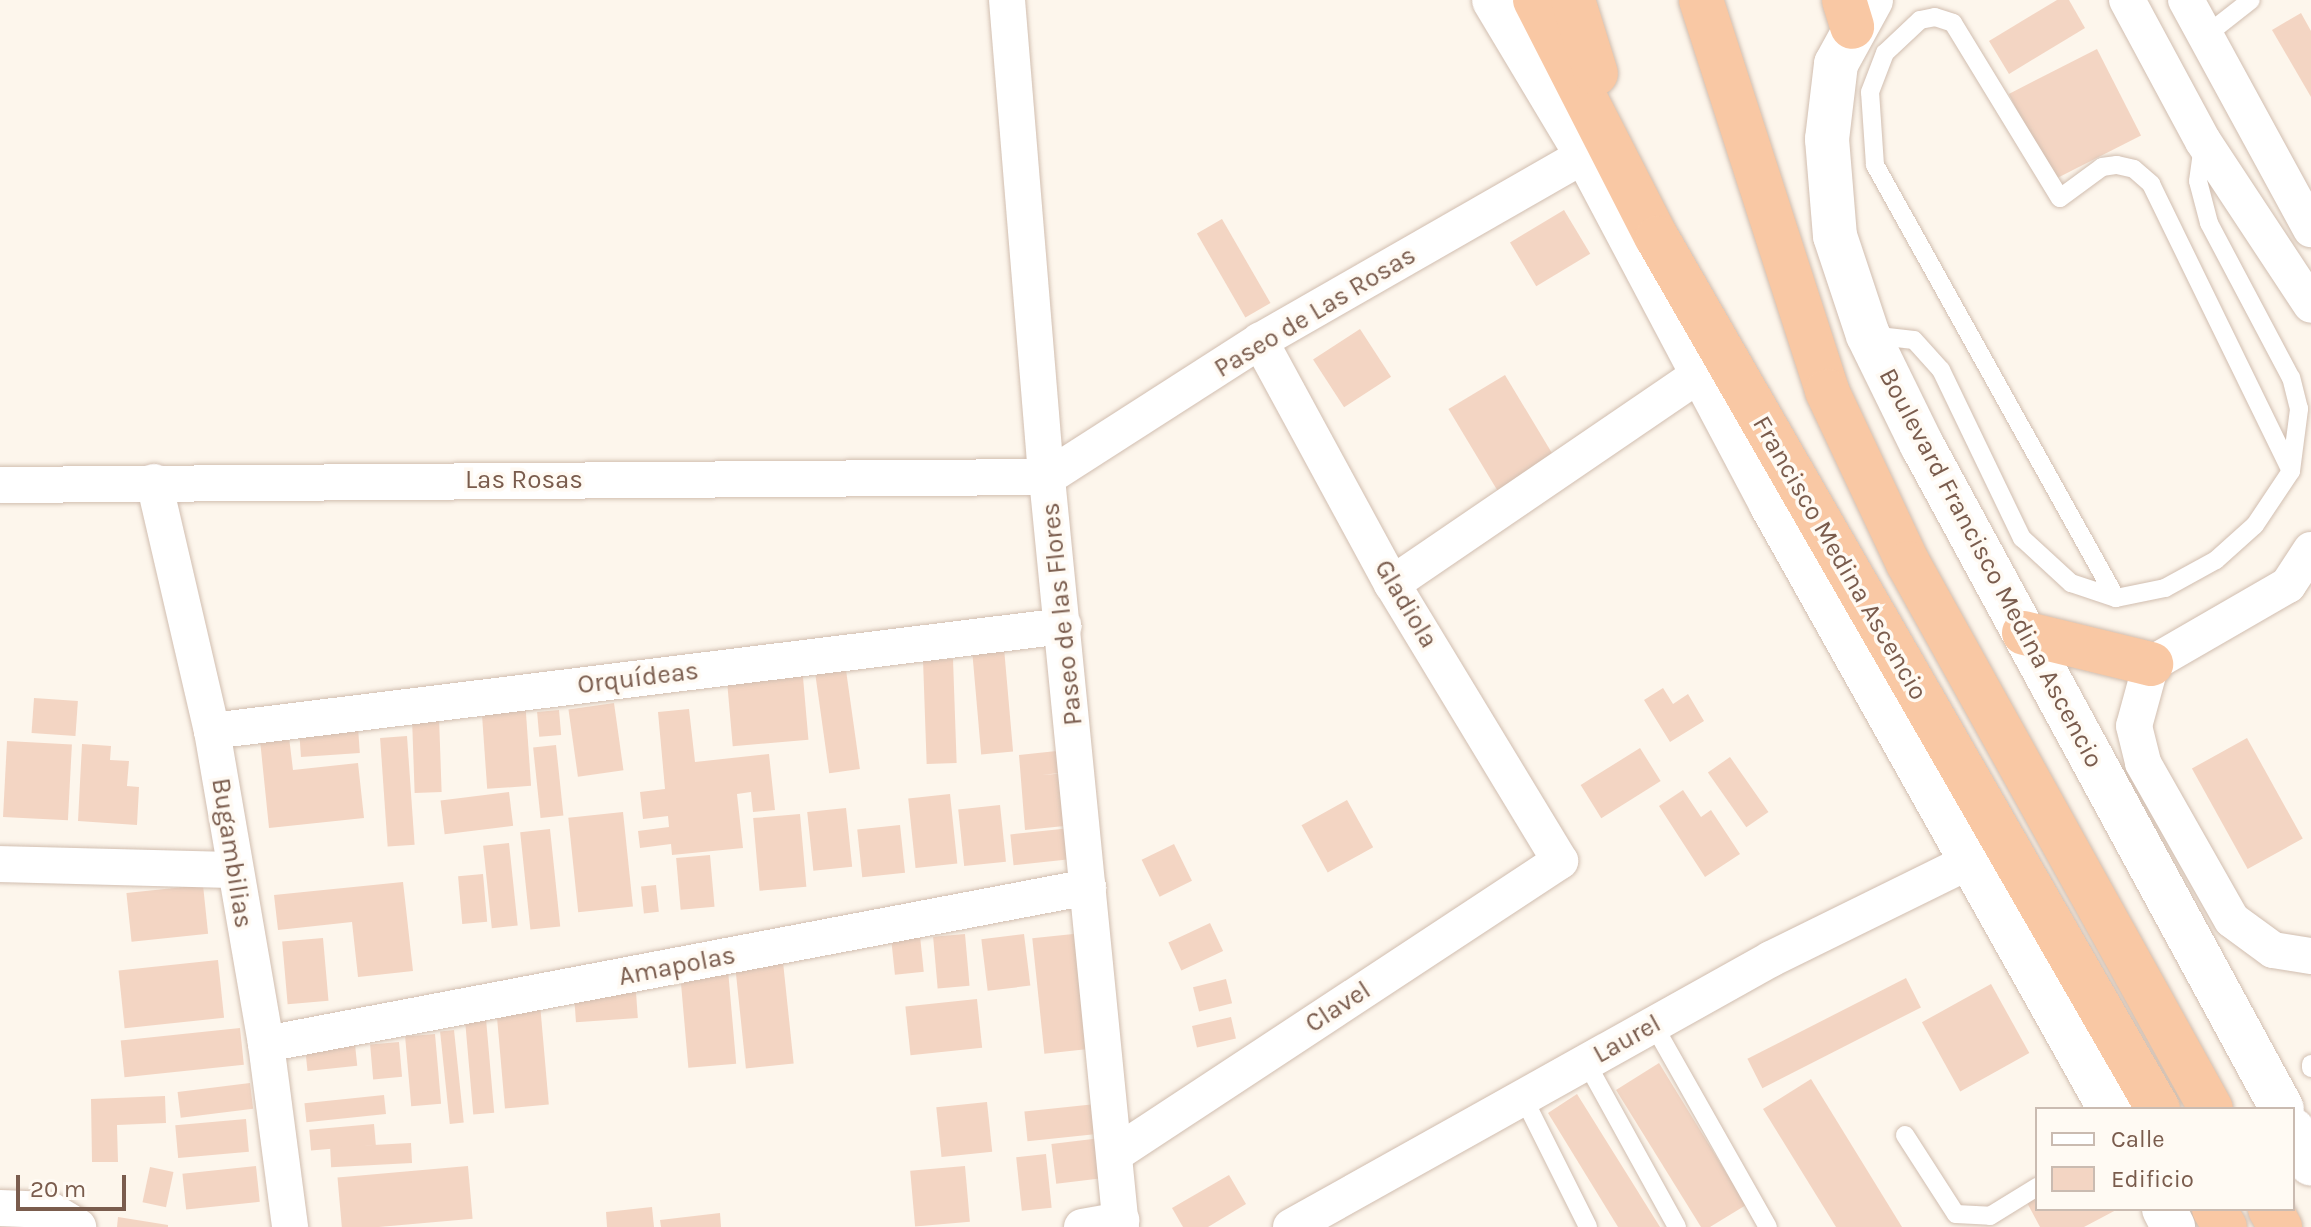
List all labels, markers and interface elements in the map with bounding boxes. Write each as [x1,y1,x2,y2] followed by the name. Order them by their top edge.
[1209,240,1421,384] street label: Paseo de Las Rosas
[1872,363,2110,773] street label: Boulevard Francisco Medina Ascencio
[1746,410,1934,706] street label: Francisco Medina Ascencio
[465,464,583,496] street label: Las Rosas
[1035,501,1089,727] street label: Paseo de las Flores
[1368,554,1444,654] street label: Gladiola
[576,655,700,701] street label: Orquídeas
[205,776,259,930] street label: Bugambilias
[616,939,738,993] street label: Amapolas
[1300,975,1376,1039] street label: Clavel
[1588,1008,1666,1070] street label: Laurel
[2035,1107,2295,1211] legend
[2111,1125,2165,1153] text: Calle
[20,1159,130,1209] scale bar
[2111,1165,2194,1193] text: Edificio
[30,1175,86,1203] text: 20 m

